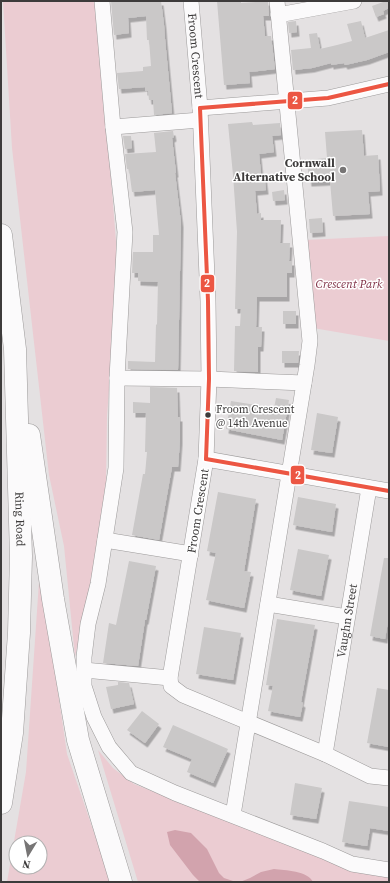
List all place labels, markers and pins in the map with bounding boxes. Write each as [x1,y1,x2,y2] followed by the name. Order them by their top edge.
[233,155,335,185] place label: Cornwall Alternative School
[338,165,348,175] marker: Cornwall Alternative School
[216,402,295,431] place label: Froom Crescent @ 14th Avenue
[203,410,213,420] marker: Froom Crescent @ 14th Avenue

